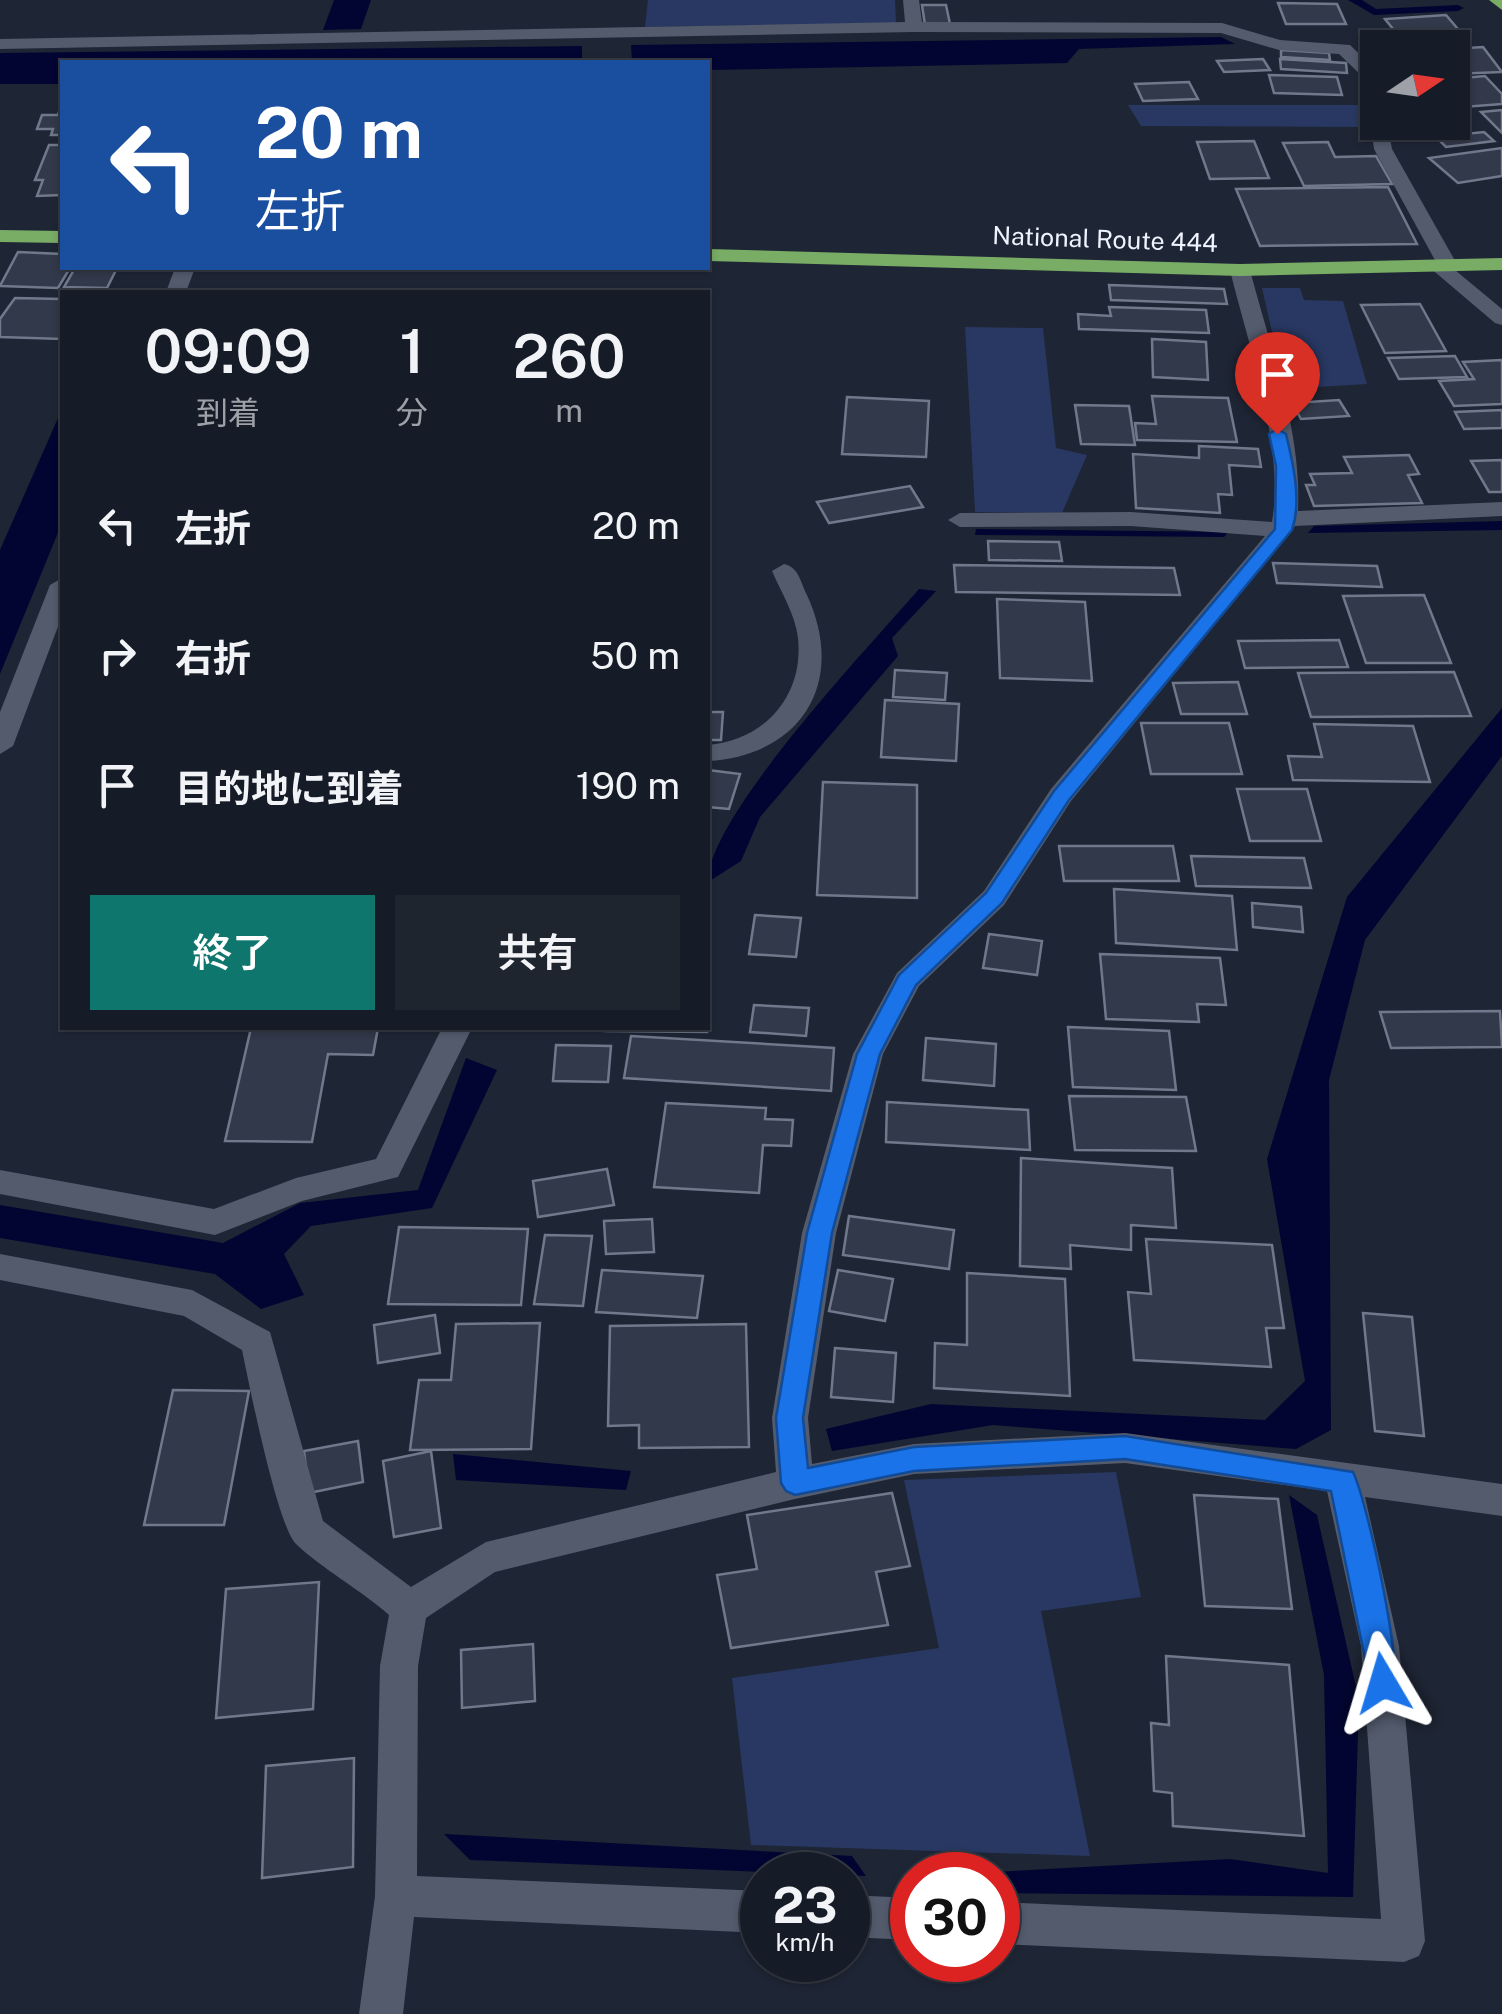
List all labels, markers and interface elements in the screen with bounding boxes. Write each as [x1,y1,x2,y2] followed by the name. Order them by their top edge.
[1360,30,1470,140] north arrow
[1360,30,1470,140] map controls
[255,91,423,174] text: 20 m
[90,100,220,230] icon: left
[255,184,345,237] text: 左折
[992,220,1218,258] street label: National Route 444
[144,316,312,387] text: 09:09
[399,316,425,387] text: 1
[512,321,626,392] text: 260
[1235,332,1320,435] pin
[1250,347,1305,402] icon: arrive
[555,392,583,429] text: m
[196,394,260,431] text: 到着
[396,394,428,431] text: 分
[90,498,145,553] icon: left
[592,503,680,548] text: 20 m
[175,506,251,551] text: 左折
[90,628,145,683] icon: right
[590,633,680,678] text: 50 m
[175,636,251,681] text: 右折
[90,758,145,813] icon: arrive
[576,763,680,808] text: 190 m
[175,766,403,811] text: 目的地に到着
[90,895,375,1010] button: 終了
[395,895,680,1010] button: 共有
[1331,1631,1435,1735] position arrow
[890,1852,1020,1982] speed limit sign: 30
[772,1875,838,1934] text: 23
[776,1927,834,1957] text: km/h

